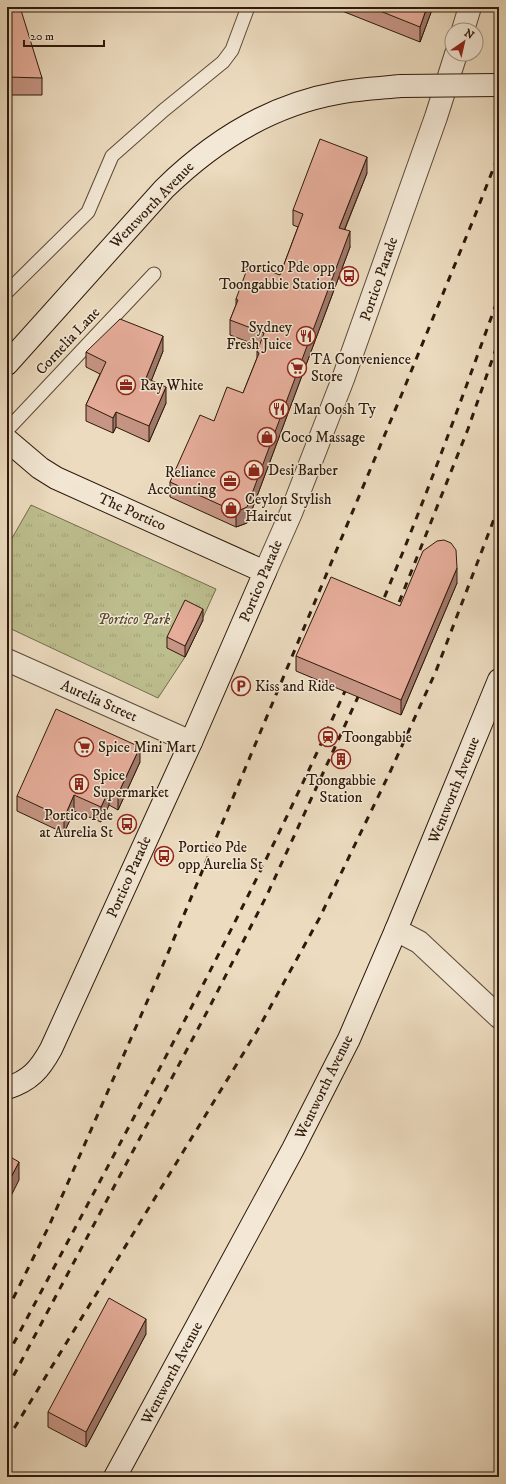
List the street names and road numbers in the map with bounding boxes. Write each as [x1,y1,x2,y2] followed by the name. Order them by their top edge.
[105,158,198,253] street label: Wentworth Avenue
[356,234,402,324] street label: Portico Parade
[32,303,104,379] street label: Cornelia Lane
[95,489,169,535] street label: The Portico
[235,537,287,625] street label: Portico Parade
[58,676,141,726] street label: Aurelia Street
[424,734,484,847] street label: Wentworth Avenue
[102,833,156,921] street label: Portico Parade
[290,1032,357,1143] street label: Wentworth Avenue
[137,1319,207,1428] street label: Wentworth Avenue

